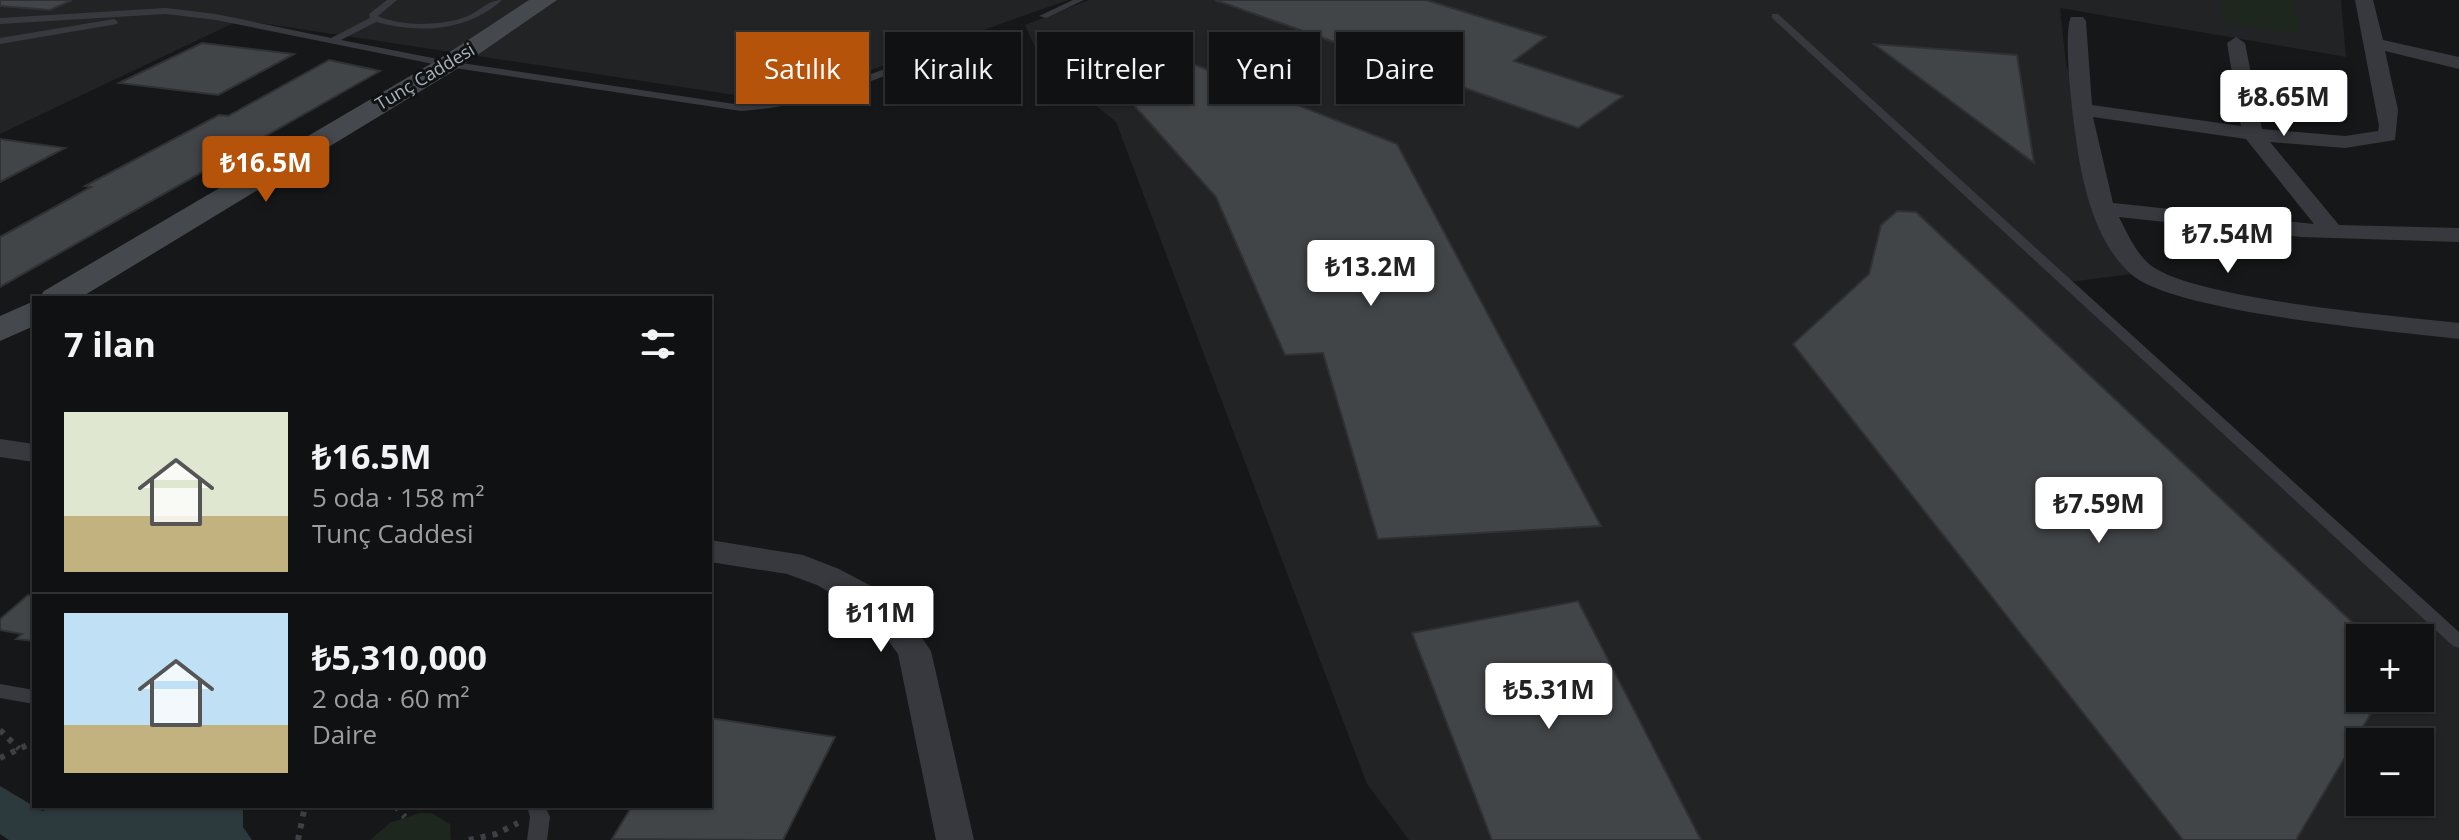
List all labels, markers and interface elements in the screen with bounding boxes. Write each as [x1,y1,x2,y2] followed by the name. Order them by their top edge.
[736,32,869,104] chip: Satılık
[885,32,1021,104] chip: Kiralık
[1037,32,1193,104] chip: Filtreler
[1209,32,1320,104] chip: Yeni
[1336,32,1463,104] chip: Daire
[370,37,479,115] street label: Tunç Caddesi
[2219,70,2349,138] pin: ₺8.65M
[2238,78,2330,114] text: ₺8.65M
[201,136,331,204] pin: ₺16.5M
[220,144,312,180] text: ₺16.5M
[2163,207,2293,275] pin: ₺7.54M
[2182,215,2274,251] text: ₺7.54M
[1306,240,1436,308] pin: ₺13.2M
[1325,248,1417,284] text: ₺13.2M
[64,321,156,367] text: 7 ilan
[636,322,680,366] icon: filters
[312,433,432,479] text: ₺16.5M
[128,444,224,540] icon: home
[2034,477,2164,545] pin: ₺7.59M
[312,479,484,515] text: 5 oda · 158 m²
[2053,485,2145,521] text: ₺7.59M
[312,515,474,551] text: Tunç Caddesi
[834,586,928,654] pin: ₺11M
[846,594,916,630] text: ₺11M
[2346,624,2434,816] map controls
[2346,624,2434,712] button: +
[312,634,487,680] text: ₺5,310,000
[128,645,224,741] icon: home
[1484,663,1614,731] pin: ₺5.31M
[1503,671,1595,707] text: ₺5.31M
[312,680,470,716] text: 2 oda · 60 m²
[312,716,377,752] text: Daire
[2346,728,2434,816] button: −

